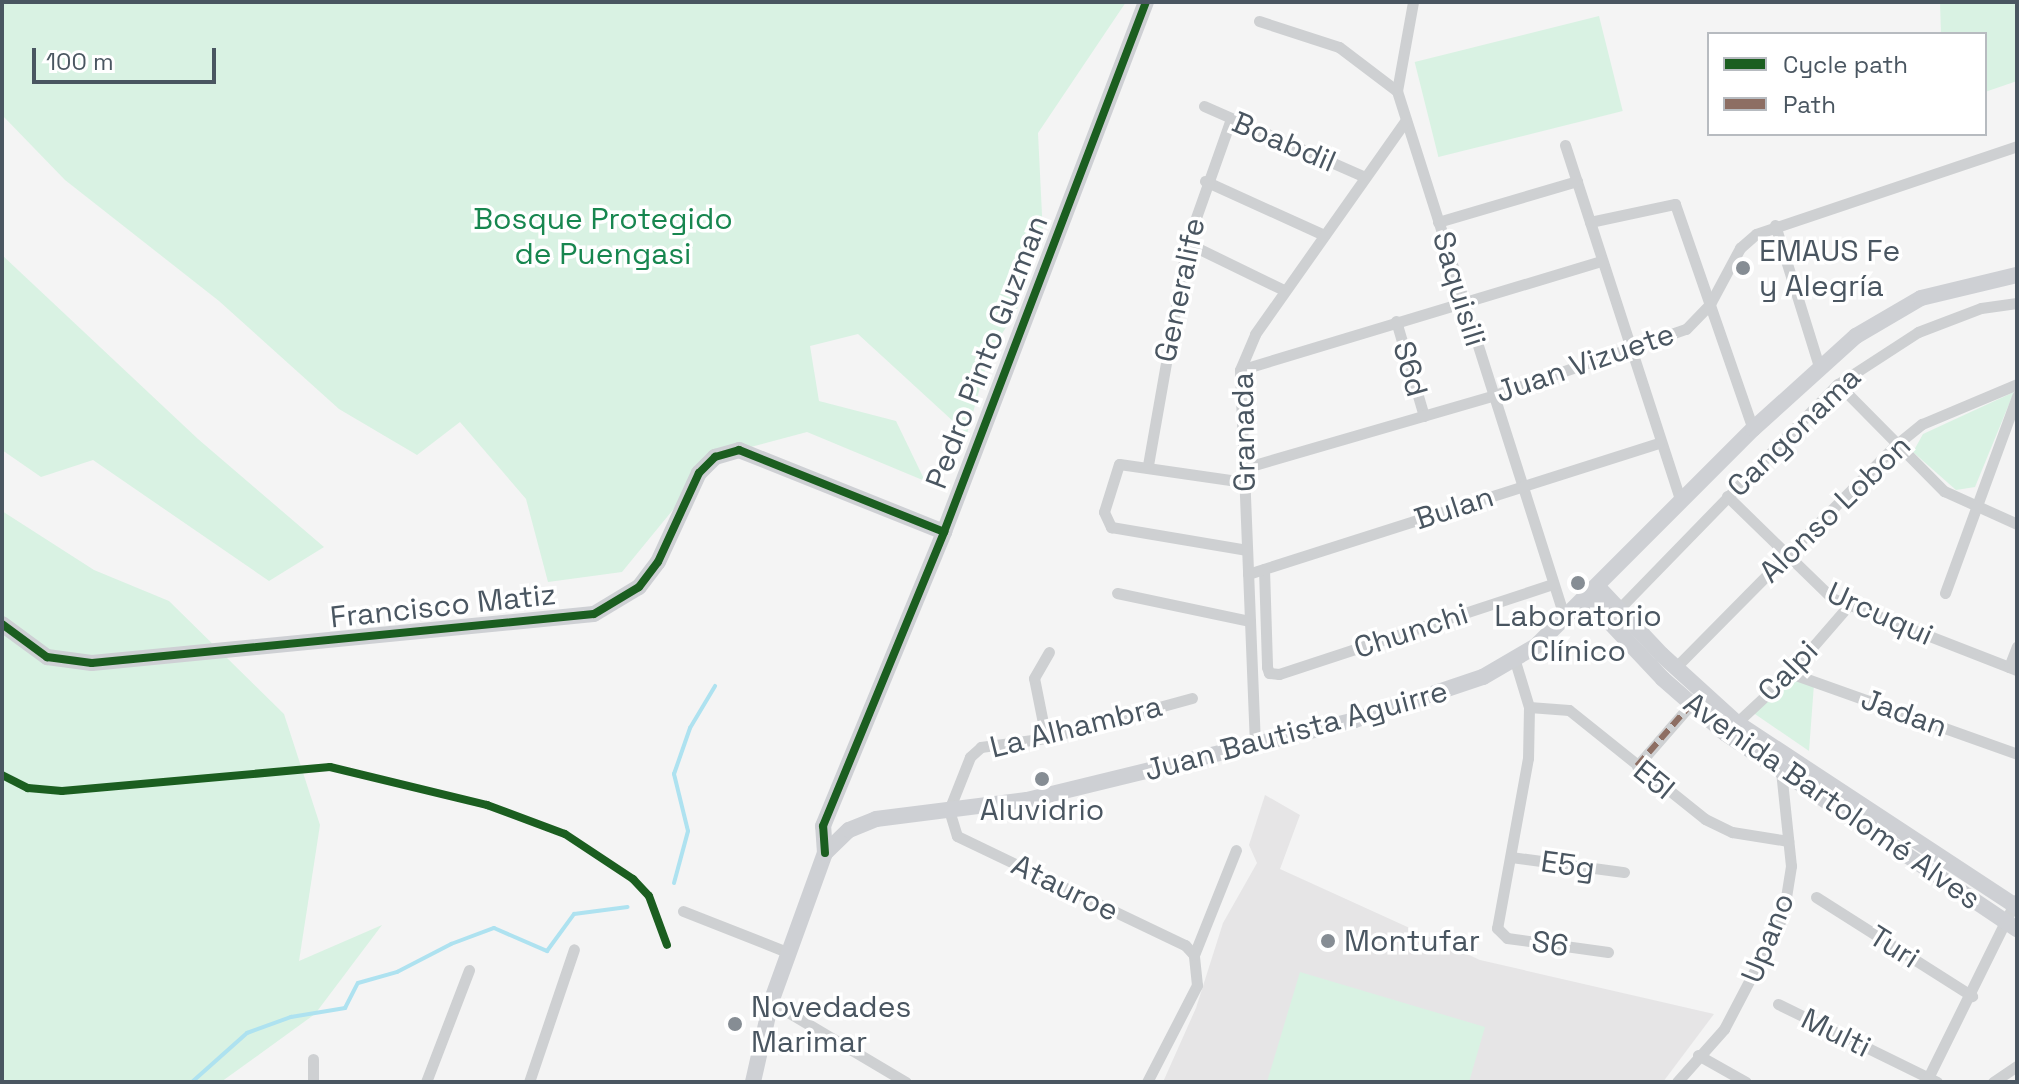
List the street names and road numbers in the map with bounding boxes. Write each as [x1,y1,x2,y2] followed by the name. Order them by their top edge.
[1227,104,1341,180] street label: Boabdil
[918,210,1056,494] street label: Pedro Pinto Guzman
[1147,214,1213,366] street label: Generalife
[1425,227,1493,351] street label: Saquisili
[1491,316,1679,410] street label: Juan Vizuete
[1385,337,1435,401] street label: S6d
[1720,360,1868,504] street label: Cangonama
[1225,372,1263,492] street label: Granada
[1752,428,1918,590] street label: Alonso Lobon
[1410,478,1498,538] street label: Bulan
[1821,575,1939,653] street label: Urcuqui
[328,576,558,636] street label: Francisco Matiz
[1349,596,1473,666] street label: Chunchi
[1751,633,1825,709] street label: Calpi
[1140,673,1452,789] street label: Juan Bautista Aguirre
[1856,681,1952,745] street label: Jadan
[1677,685,1987,917] street label: Avenida Bartolomé Alves
[986,688,1166,766] street label: La Alhambra
[1626,753,1682,807] street label: E5I
[1539,843,1597,887] street label: E5g
[1006,847,1124,929] street label: Atauroe
[1734,888,1802,988] street label: Upano
[1862,918,1926,976] street label: Turi
[1529,924,1571,964] street label: S6
[1795,1001,1877,1065] street label: Multi

